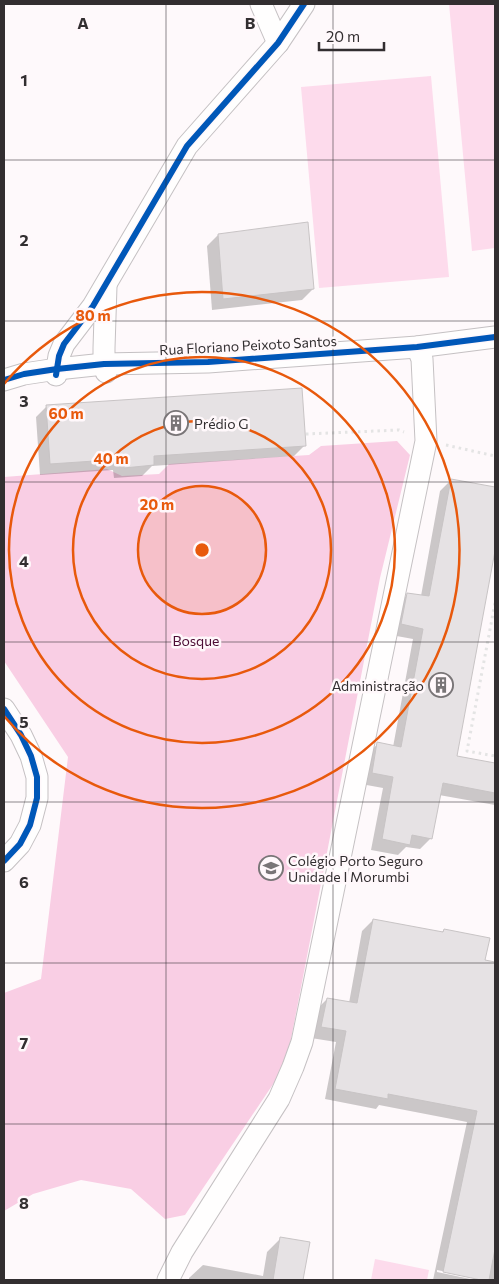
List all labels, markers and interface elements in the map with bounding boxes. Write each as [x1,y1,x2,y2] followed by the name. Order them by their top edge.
[77,13,89,32] text: A
[245,13,256,32] text: B
[319,20,384,52] scale bar
[326,27,360,45] text: 20 m
[20,70,28,89] text: 1
[19,230,29,249] text: 2
[75,306,111,324] text: 80 m
[159,332,337,358] street label: Rua Floriano Peixoto Santos
[19,391,29,410] text: 3
[48,404,84,422] text: 60 m
[163,410,189,436] building icon: Prédio G
[194,415,249,432] place label: Prédio G
[93,449,129,467] text: 40 m
[140,495,174,513] text: 20 m
[193,541,211,559] centre of rings
[19,551,29,570] text: 4
[172,632,220,649] park label: Bosque
[428,672,454,698] building icon: Administração
[332,677,424,694] place label: Administração
[19,712,29,731] text: 5
[288,852,423,885] place label: Colégio Porto Seguro Unidade I Morumbi
[258,855,284,881] school or university icon: Colégio Porto Seguro Unidade I Morumbi
[19,872,29,891] text: 6
[20,1033,29,1052] text: 7
[19,1193,29,1212] text: 8

